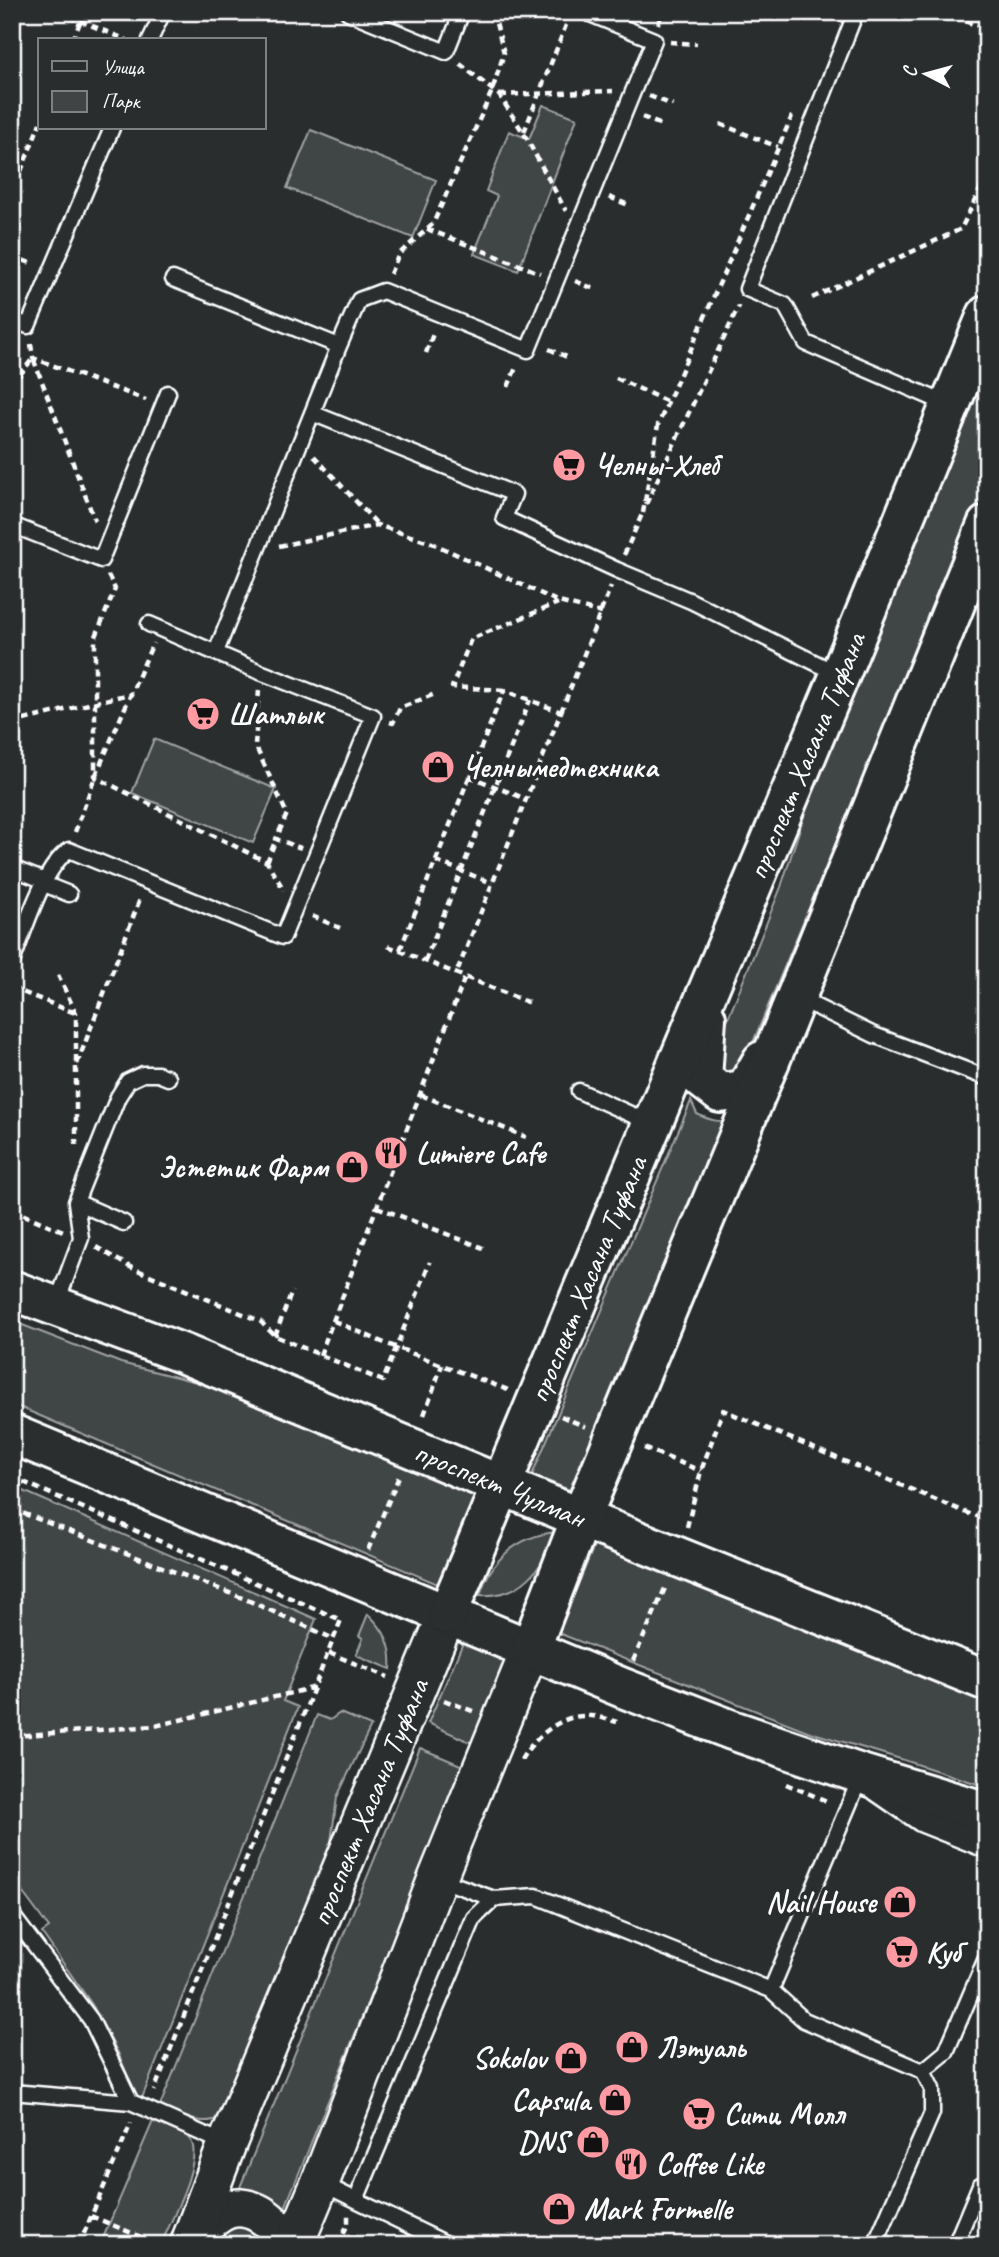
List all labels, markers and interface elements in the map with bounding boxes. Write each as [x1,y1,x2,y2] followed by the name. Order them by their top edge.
[38,38,266,130] legend
[890,38,960,108] north arrow
[102,54,145,80] text: Улица
[898,64,923,78] text: С
[102,88,142,114] text: Парк
[550,446,588,484] supermarket icon: Челны-Хлеб
[594,446,723,484] place label: Челны-Хлеб
[738,625,875,885] street label: проспект Хасана Туфана
[184,695,222,733] supermarket icon: Шатлык
[228,695,326,733] place label: Шатлык
[419,748,457,786] shop icon: Челнымедтехника
[462,748,660,786] place label: Челнымедтехника
[372,1134,410,1172] restaurant icon: Lumiere Cafe
[416,1134,547,1172] place label: Lumiere Cafe
[158,1148,330,1186] place label: Эстетик Фарм
[333,1148,371,1186] shop icon: Эстетик Фарм
[519,1149,656,1408] street label: проспект Хасана Туфана
[409,1432,593,1537] street label: проспект Чулман
[301,1672,438,1931] street label: проспект Хасана Туфана
[766,1883,878,1921] place label: Nail House
[881,1883,919,1921] shop icon: Nail House
[883,1933,921,1971] supermarket icon: Куб
[926,1933,969,1971] place label: Куб
[613,2028,651,2066] shop icon: Лэтуаль
[656,2028,747,2066] place label: Лэтуаль
[472,2039,549,2077] place label: Sokolov
[552,2039,590,2077] shop icon: Sokolov
[511,2081,592,2119] place label: Capsula
[596,2081,634,2119] shop icon: Capsula
[680,2095,718,2133] supermarket icon: Сити Молл
[724,2095,847,2133] place label: Сити Молл
[518,2123,573,2161] place label: DNS
[574,2123,612,2161] shop icon: DNS
[612,2145,650,2183] restaurant icon: Coffee Like
[656,2145,765,2183] place label: Coffee Like
[540,2190,578,2228] shop icon: Mark Formelle
[584,2190,735,2228] place label: Mark Formelle

